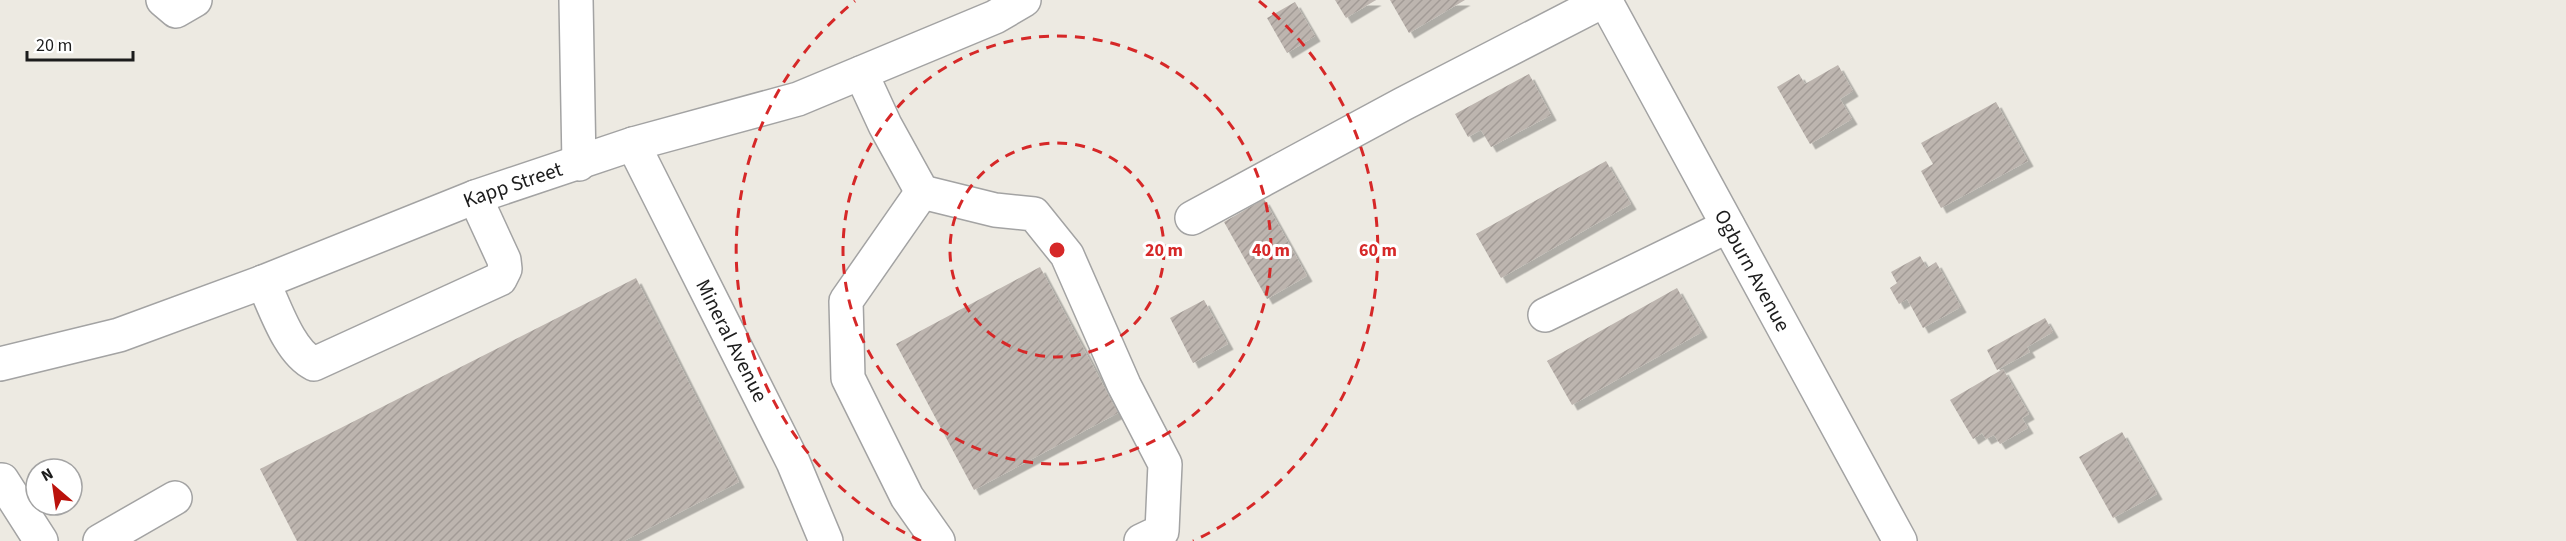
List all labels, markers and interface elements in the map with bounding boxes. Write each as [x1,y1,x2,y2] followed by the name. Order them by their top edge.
[27,24,134,62] scale bar
[36,33,72,58] text: 20 m
[458,154,566,215] street label: Kapp Street
[1707,204,1798,337] street label: Ogburn Avenue
[1145,238,1183,263] text: 20 m
[1252,238,1290,263] text: 40 m
[1359,238,1397,263] text: 60 m
[1047,240,1067,260] centre of rings
[688,274,775,407] street label: Mineral Avenue
[24,457,84,517] north arrow
[37,463,57,487] text: N

